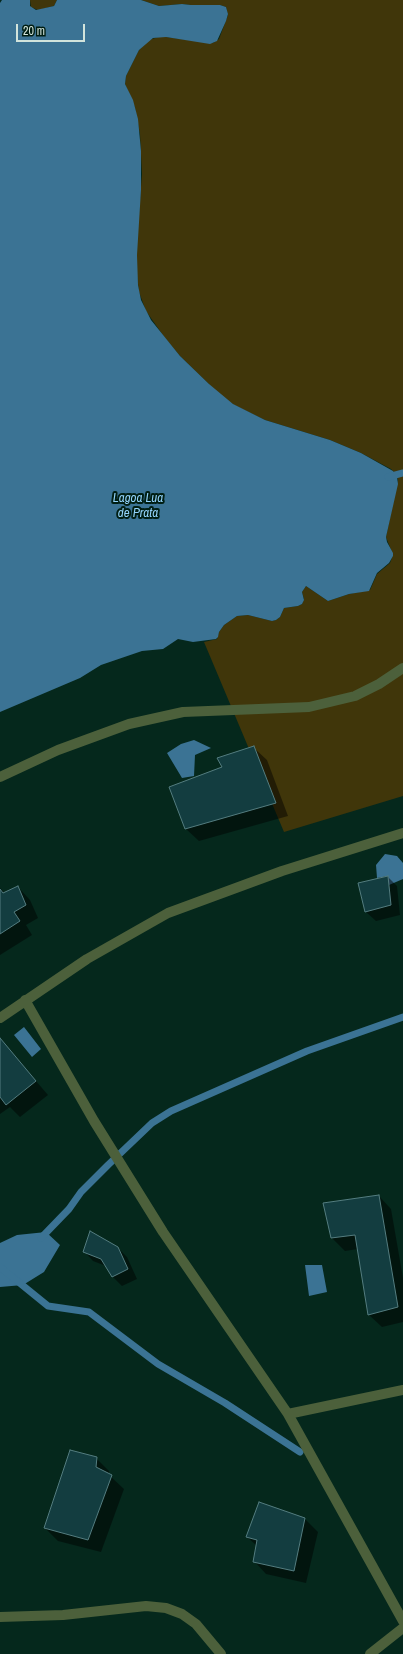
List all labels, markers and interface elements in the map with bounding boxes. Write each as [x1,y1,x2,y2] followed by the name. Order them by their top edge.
[18,16,87,42] scale bar
[23,23,45,39] text: 20 m
[113,491,163,522] water label: Lagoa Lua de Prata

